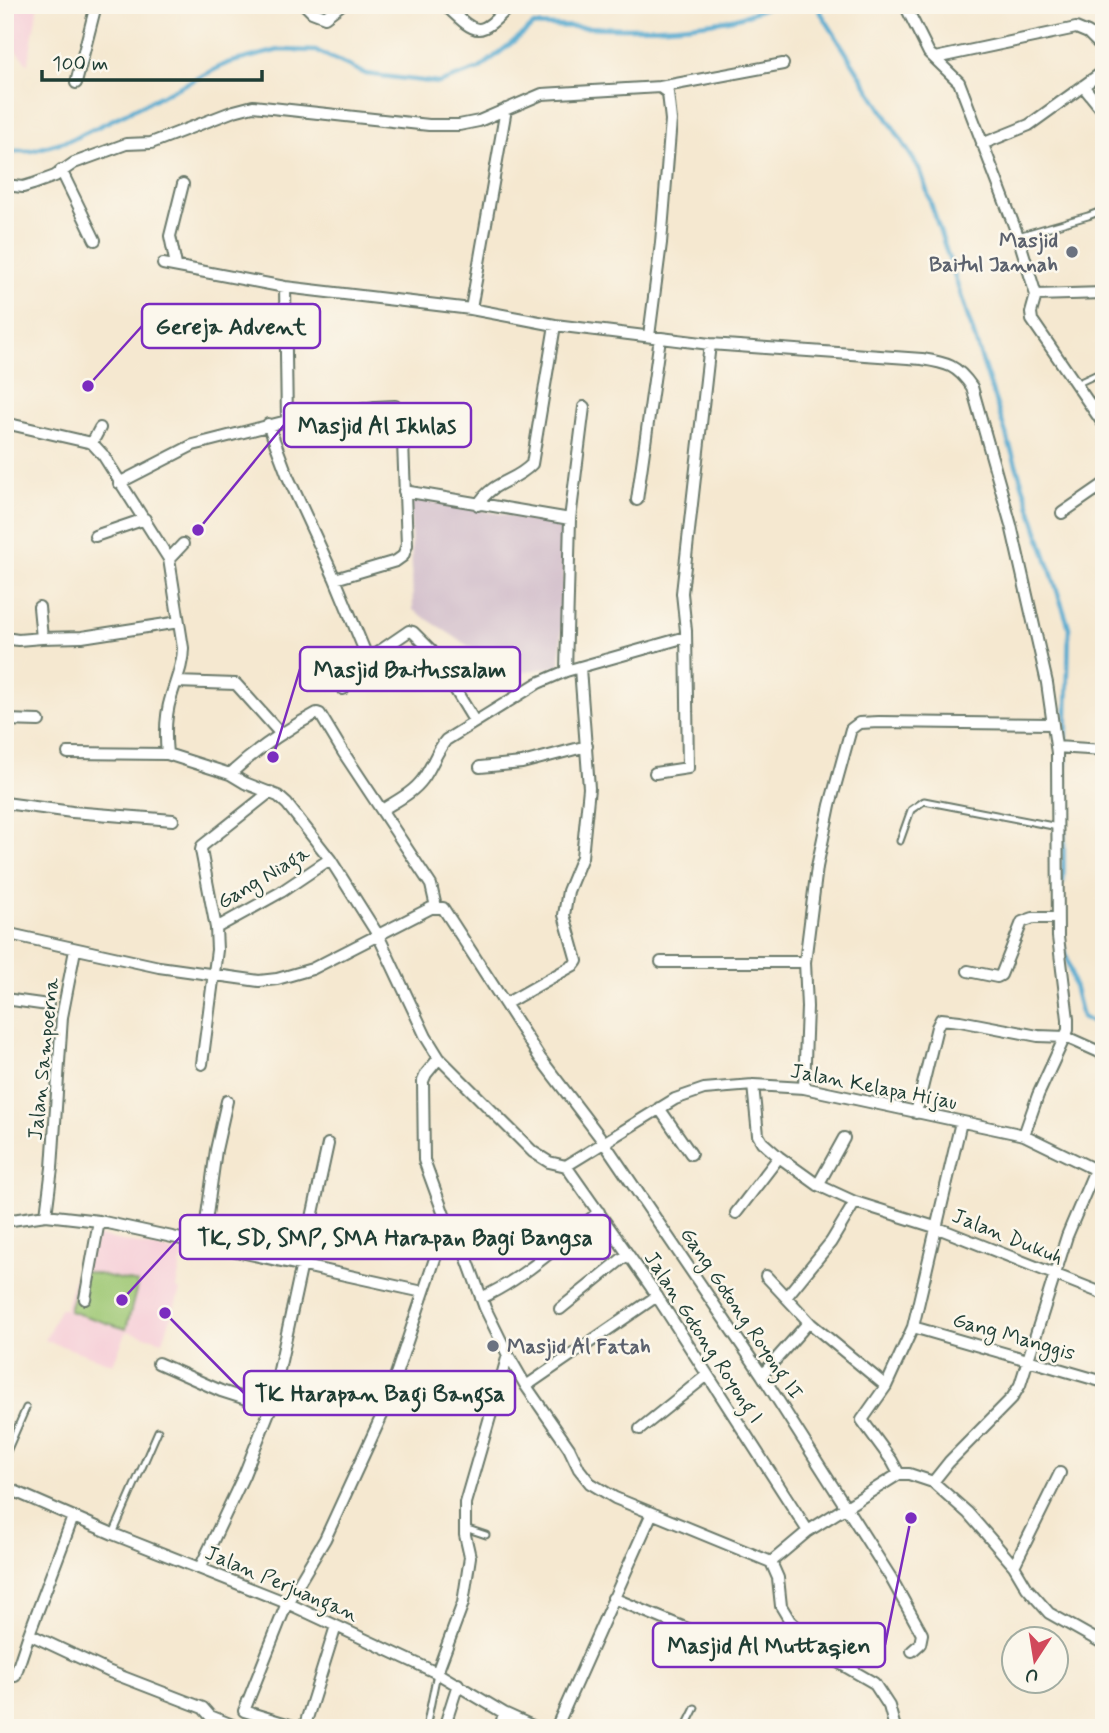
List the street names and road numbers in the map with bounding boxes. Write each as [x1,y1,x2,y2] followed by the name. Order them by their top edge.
[212,839,316,918] street label: Gang Niaga
[22,976,67,1142] street label: Jalan Sampoerna
[788,1057,960,1117] street label: Jalan Kelapa Hijau
[948,1202,1067,1272] street label: Jalan Dukuh
[671,1222,809,1406] street label: Gang Gotong Royong II
[635,1246,769,1430] street label: Jalan Gotong Royong I
[949,1306,1078,1369] street label: Gang Manggis
[200,1539,363,1631] street label: Jalan Perjuangan

